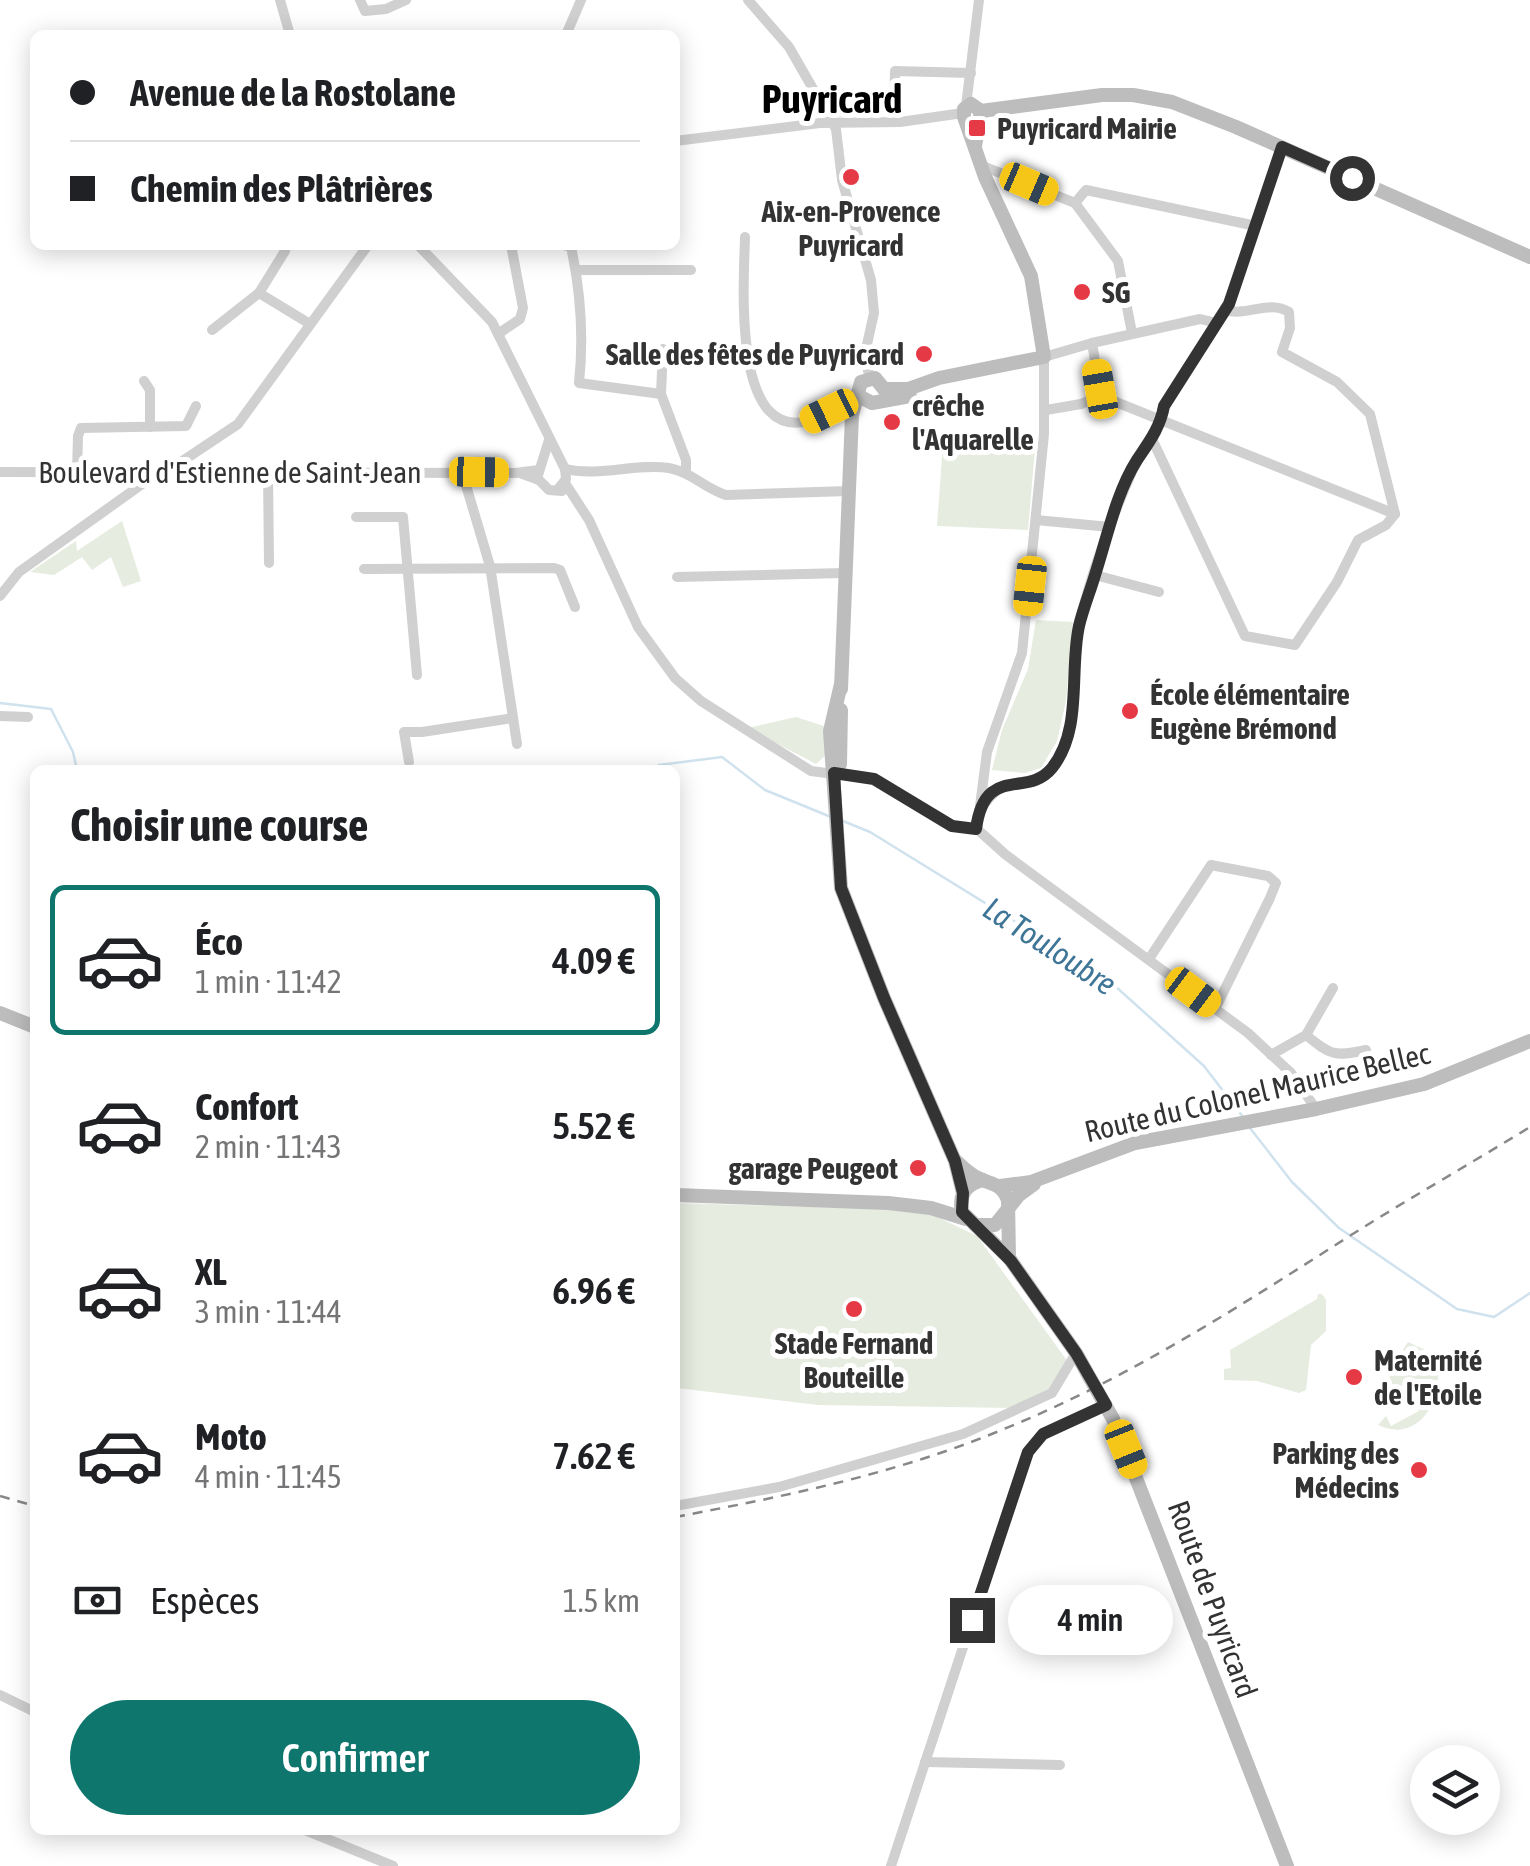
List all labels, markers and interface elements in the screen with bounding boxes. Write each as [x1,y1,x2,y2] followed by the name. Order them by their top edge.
[130,71,456,114] text: Avenue de la Rostolane
[762,76,902,121] district label: Puyricard
[997,111,1177,145] place label: Puyricard Mairie
[966,117,988,139] marker: Puyricard Mairie
[1330,156,1375,201] route start
[996,158,1062,210] car
[840,166,862,188] marker: Aix-en-Provence Puyricard
[130,167,433,210] text: Chemin des Plâtrières
[760,194,941,262] place label: Aix-en-Provence Puyricard
[1102,275,1131,309] place label: SG
[1071,281,1093,303] marker: SG
[606,337,904,371] place label: Salle des fêtes de Puyricard
[913,343,935,365] marker: Salle des fêtes de Puyricard
[1080,357,1120,421] car
[795,384,863,438] car
[912,388,1034,456] place label: crêche l'Aquarelle
[881,411,903,433] marker: crêche l'Aquarelle
[38,455,422,489] street label: Boulevard d'Estienne de Saint-Jean
[449,456,509,488] car
[1012,555,1048,617] car
[1150,677,1350,745] place label: École élémentaire Eugène Brémond
[1119,700,1141,722] marker: École élémentaire Eugène Brémond
[70,799,369,851] text: Choisir une course
[977,889,1123,1003] water label: La Touloubre
[75,915,165,1005] icon: car
[195,920,243,963] text: Éco
[552,939,635,982] text: 4.09 €
[1160,962,1226,1022] car
[195,963,342,1000] text: 1 min · 11:42
[1081,1036,1434,1148] street label: Route du Colonel Maurice Bellec
[75,1080,165,1170] icon: car
[195,1085,299,1128] text: Confort
[552,1104,635,1147] text: 5.52 €
[195,1128,342,1165] text: 2 min · 11:43
[729,1151,898,1185] place label: garage Peugeot
[907,1157,929,1179] marker: garage Peugeot
[75,1245,165,1335] icon: car
[195,1250,227,1293] text: XL
[552,1269,635,1312] text: 6.96 €
[195,1293,342,1330] text: 3 min · 11:44
[843,1298,865,1320] marker: Stade Fernand Bouteille
[775,1326,933,1394] place label: Stade Fernand Bouteille
[1374,1343,1482,1411] place label: Maternité de l'Etoile
[1343,1366,1365,1388] marker: Maternité de l'Etoile
[75,1410,165,1500] icon: car
[195,1415,267,1458] text: Moto
[1101,1416,1151,1482] car
[552,1434,635,1477] text: 7.62 €
[1272,1436,1399,1504] place label: Parking des Médecins
[195,1458,342,1495] text: 4 min · 11:45
[1408,1459,1430,1481] marker: Parking des Médecins
[1162,1496,1264,1702] street label: Route de Puyricard
[70,1573,125,1628] icon: cash
[150,1579,259,1622] text: Espèces
[563,1582,640,1619] text: 1.5 km
[1007,1585,1172,1655] callout: 4 min
[950,1598,995,1643] route end
[1058,1601,1123,1638] text: 4 min
[70,1700,640,1815] button: Confirmer
[1410,1745,1500,1835] map controls
[1410,1745,1500,1835] button: layers

